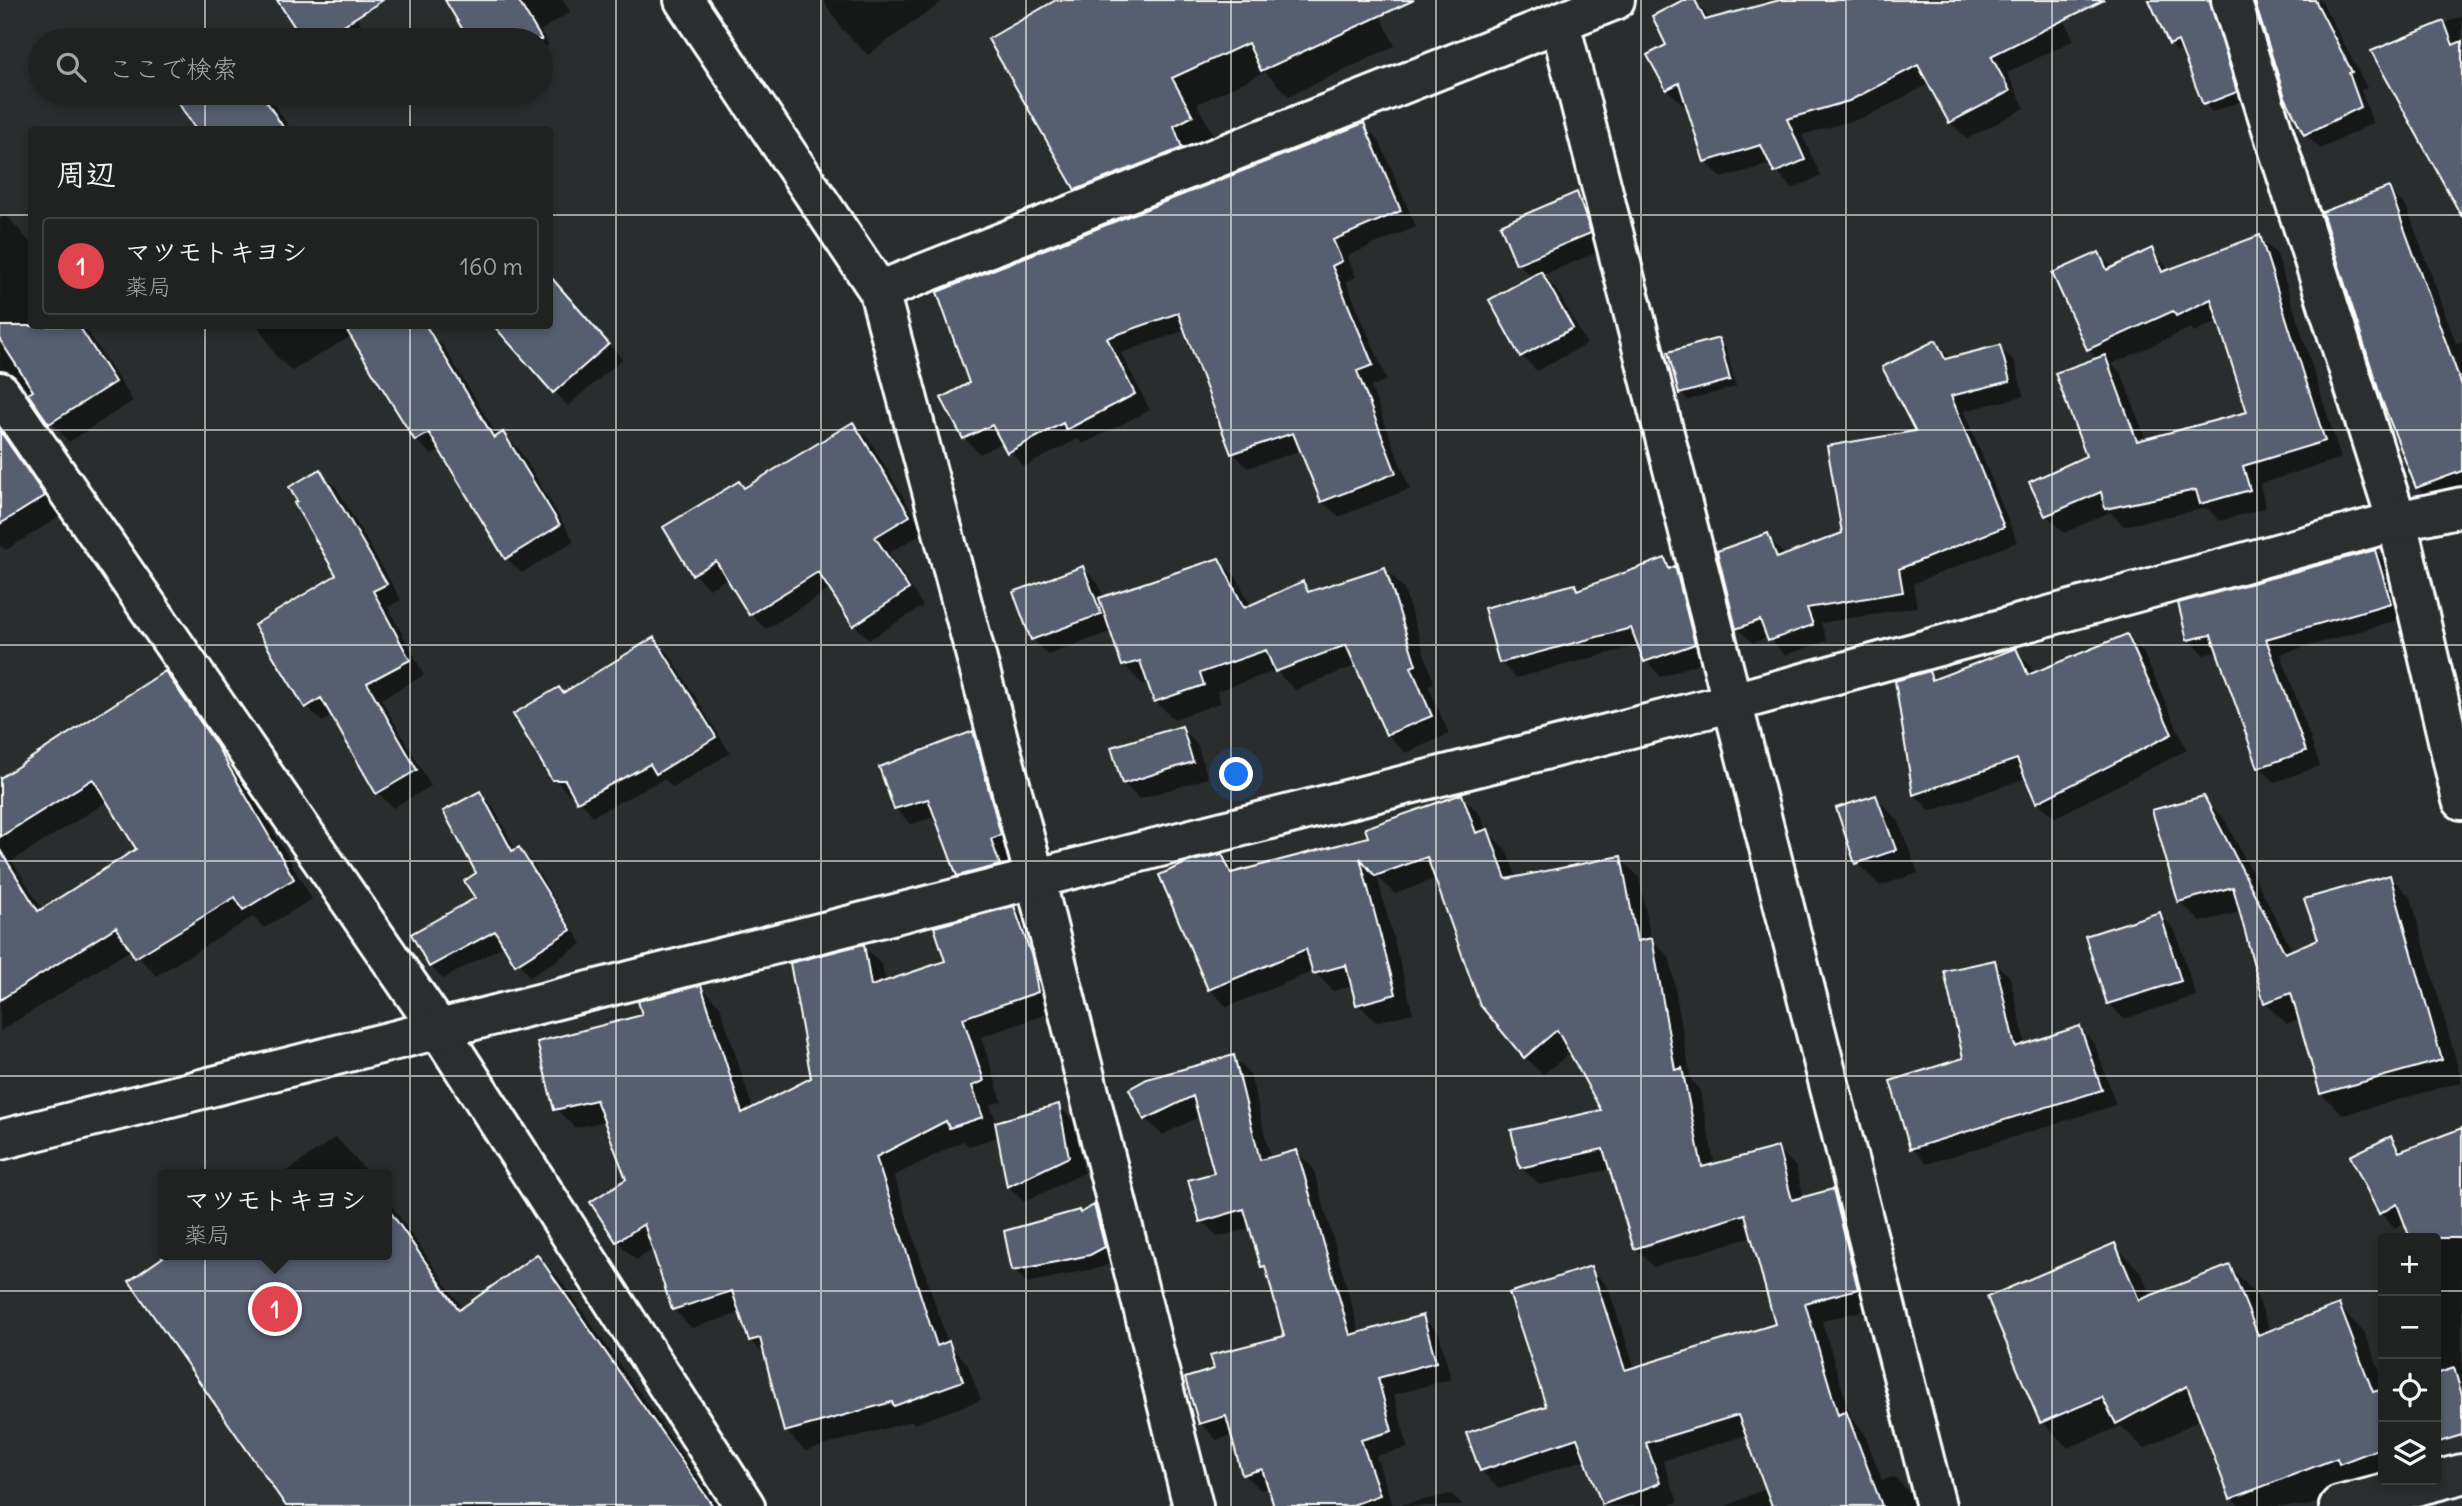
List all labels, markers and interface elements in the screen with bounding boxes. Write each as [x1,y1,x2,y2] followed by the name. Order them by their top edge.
[28,28,553,105] search box
[52,48,90,86] icon: search
[108,52,238,85] text: ここで検索
[56,155,116,193] text: 周辺
[125,235,307,268] text: マツモトキヨシ
[76,252,86,281] text: 1
[460,252,523,281] text: 160 m
[125,272,171,301] text: 薬局
[1219,757,1253,791] your location
[158,1169,392,1260] popup
[184,1183,366,1216] text: マツモトキヨシ
[184,1220,230,1249] text: 薬局
[2378,1233,2441,1485] map controls
[2378,1233,2441,1296] button: +
[252,1283,298,1335] pin: 1
[2378,1296,2441,1359] button: −
[2378,1359,2441,1422] button: locate
[2378,1422,2441,1485] button: layers

